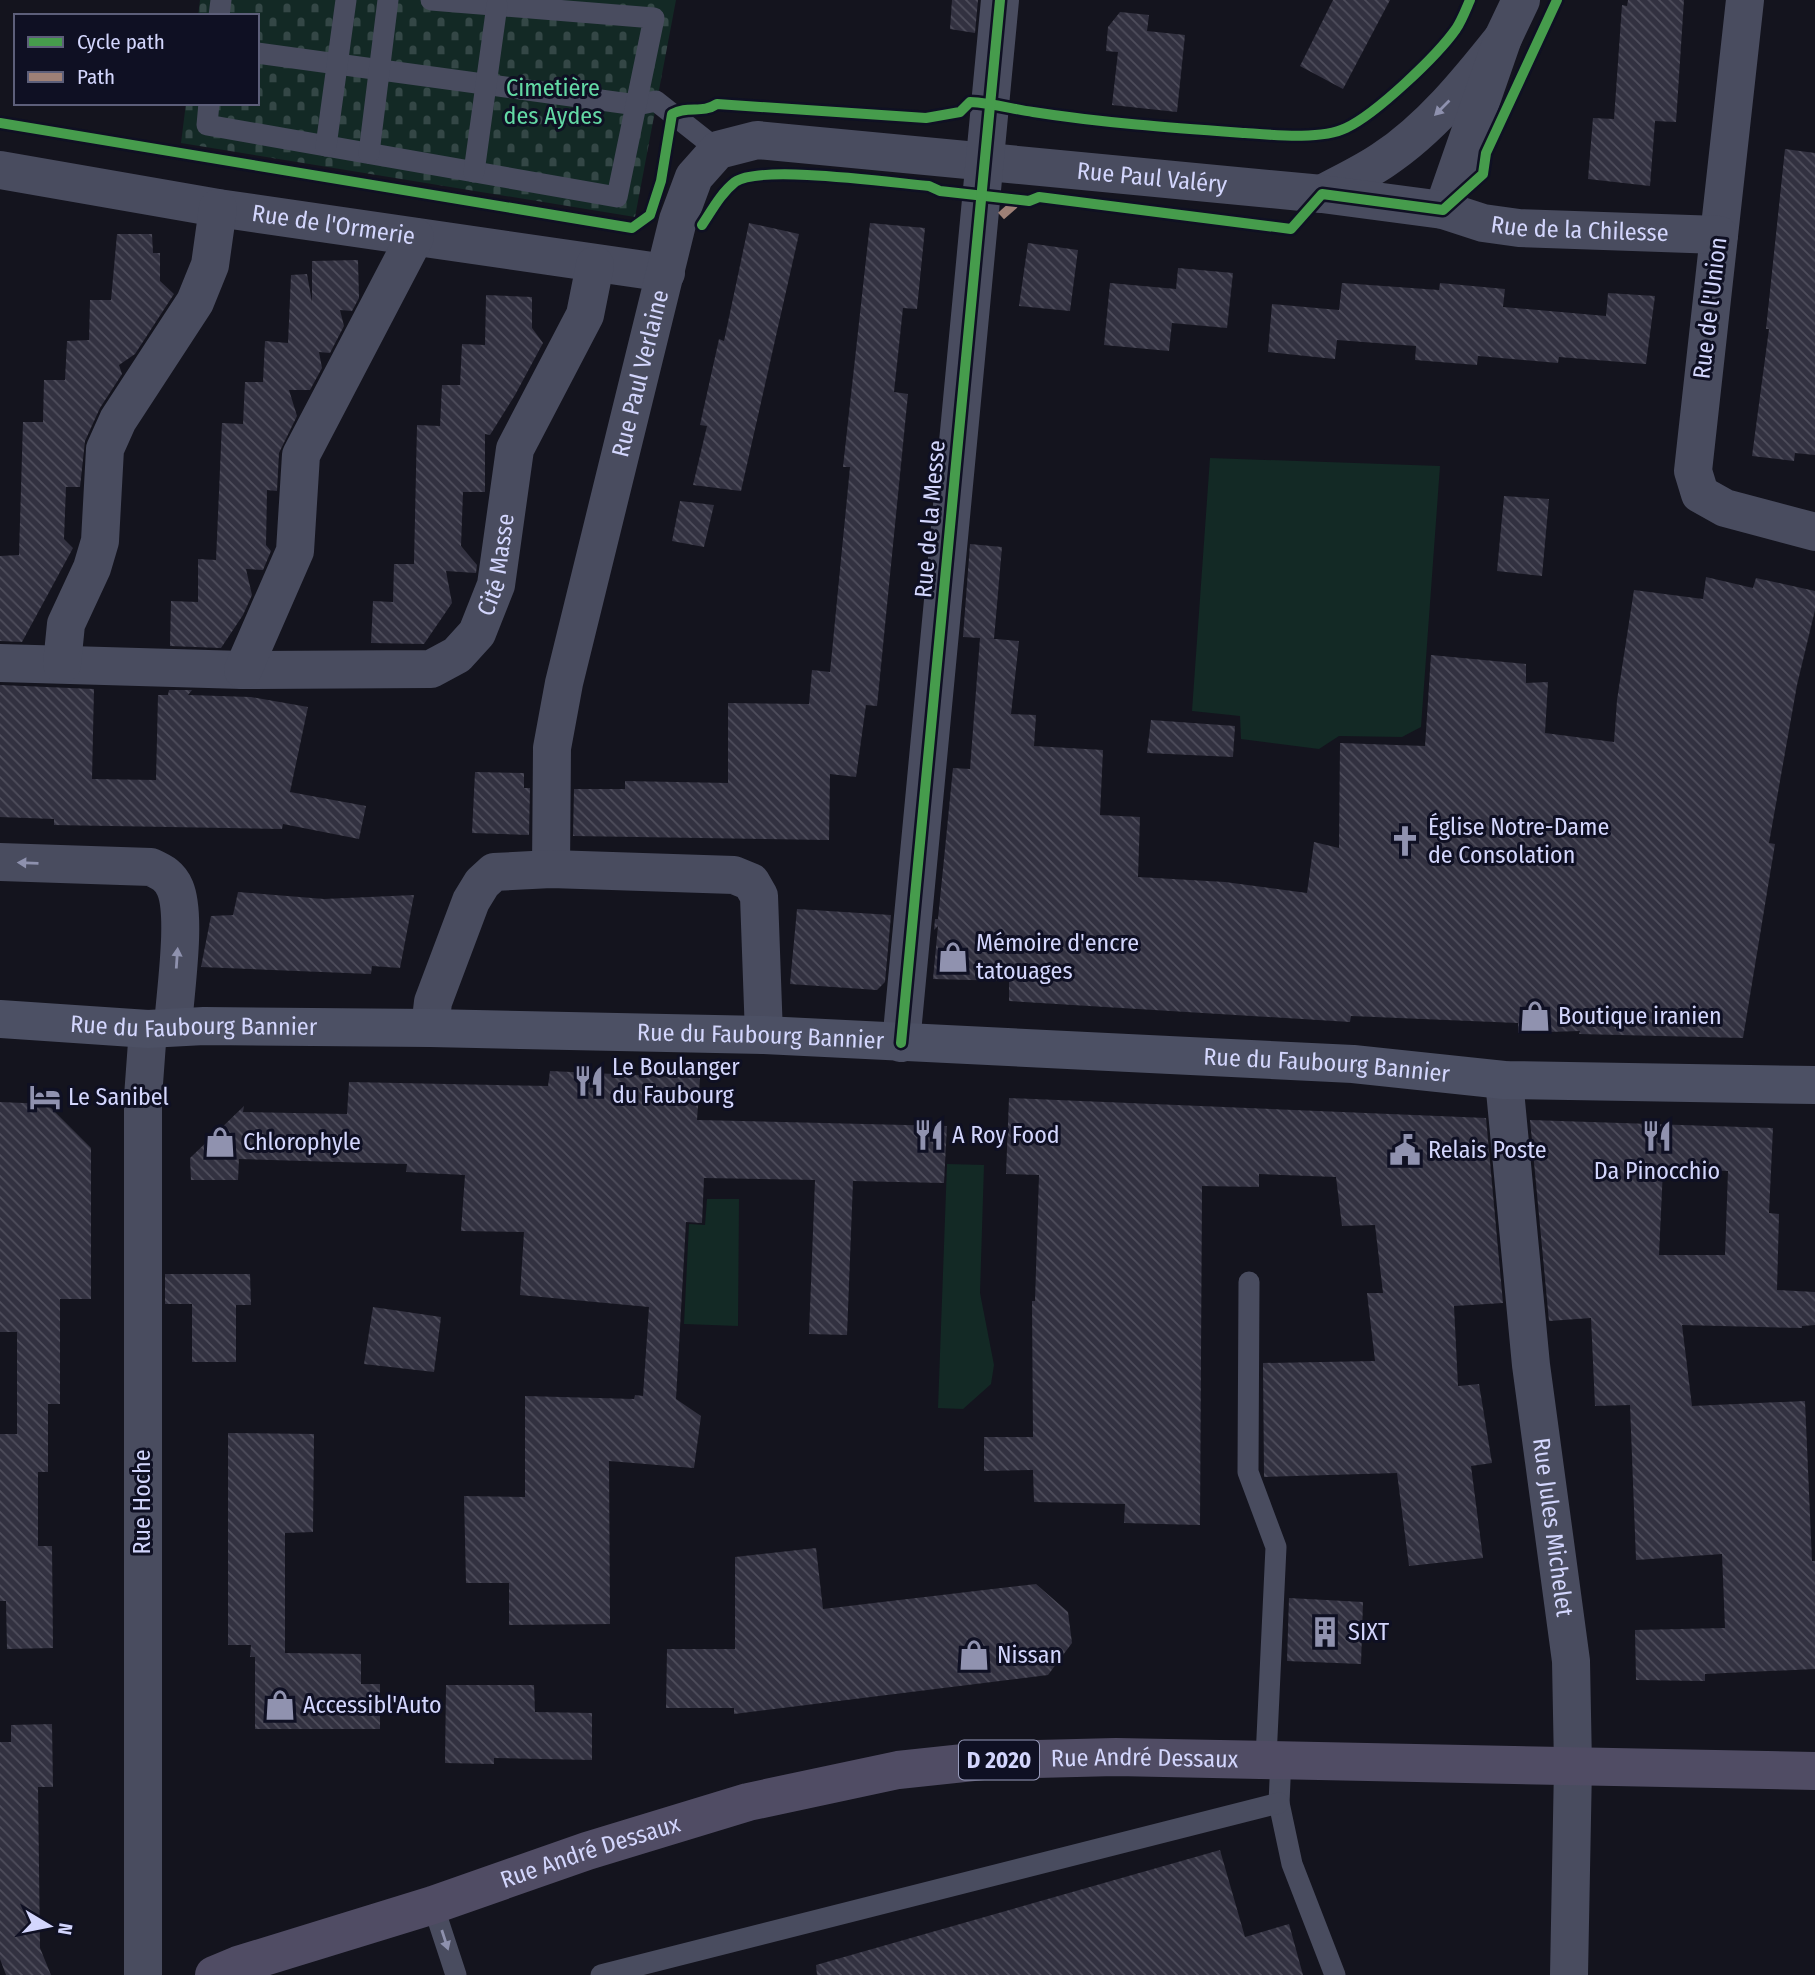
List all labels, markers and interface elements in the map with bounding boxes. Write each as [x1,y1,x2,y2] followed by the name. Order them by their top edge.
[14,14,259,105] legend
[77,29,165,55] text: Cycle path
[77,64,115,90] text: Path
[504,74,602,130] park label: Cimetière des Aydes
[1435,99,1451,116] one-way arrow
[1076,157,1229,199] street label: Rue Paul Valéry
[250,199,417,250] street label: Rue de l'Ormerie
[1489,210,1669,247] street label: Rue de la Chilesse
[1687,236,1733,380] street label: Rue de l'Union
[606,287,674,460] street label: Rue Paul Verlaine
[909,439,951,599] street label: Rue de la Messe
[471,512,520,620] street label: Cité Masse
[1428,812,1609,869] place label: Église Notre-Dame de Consolation
[1388,824,1422,858] church icon: Église Notre-Dame de Consolation
[17,858,39,869] one-way arrow
[976,929,1139,985] place label: Mémoire d'encre tatouages
[936,940,970,974] shop icon: Mémoire d'encre tatouages
[172,947,183,969] one-way arrow
[1518,999,1552,1033] shop icon: Boutique iranien
[1558,1002,1722,1030] place label: Boutique iranien
[69,1010,318,1043] street label: Rue du Faubourg Bannier
[637,1018,885,1055] street label: Rue du Faubourg Bannier
[1203,1043,1452,1088] street label: Rue du Faubourg Bannier
[612,1053,740,1109] place label: Le Boulanger du Faubourg
[572,1064,606,1098] restaurant icon: Le Boulanger du Faubourg
[28,1080,62,1114] hotel icon: Le Sanibel
[68,1083,169,1111] place label: Le Sanibel
[912,1118,946,1152] restaurant icon: A Roy Food
[1640,1119,1674,1153] restaurant icon: Da Pinocchio
[952,1121,1060,1149] place label: A Roy Food
[203,1125,237,1159] shop icon: Chlorophyle
[243,1128,361,1156] place label: Chlorophyle
[1388,1133,1422,1167] public building icon: Relais Poste
[1428,1136,1547,1164] place label: Relais Poste
[1594,1157,1720,1185] place label: Da Pinocchio
[1527,1436,1579,1619] street label: Rue Jules Michelet
[128,1449,156,1555] street label: Rue Hoche
[1308,1615,1342,1649] building icon: SIXT
[1348,1618,1389,1646] place label: SIXT
[957,1638,991,1672] shop icon: Nissan
[997,1641,1062,1669] place label: Nissan
[263,1688,297,1722] shop icon: Accessibl'Auto
[303,1691,442,1719] place label: Accessibl'Auto
[959,1740,1039,1779] road number: D 2020
[1051,1743,1239,1773] street label: Rue André Dessaux
[497,1809,684,1894] street label: Rue André Dessaux
[14,1891,84,1961] north arrow
[53,1921,78,1936] text: N
[440,1930,450,1951] one-way arrow

